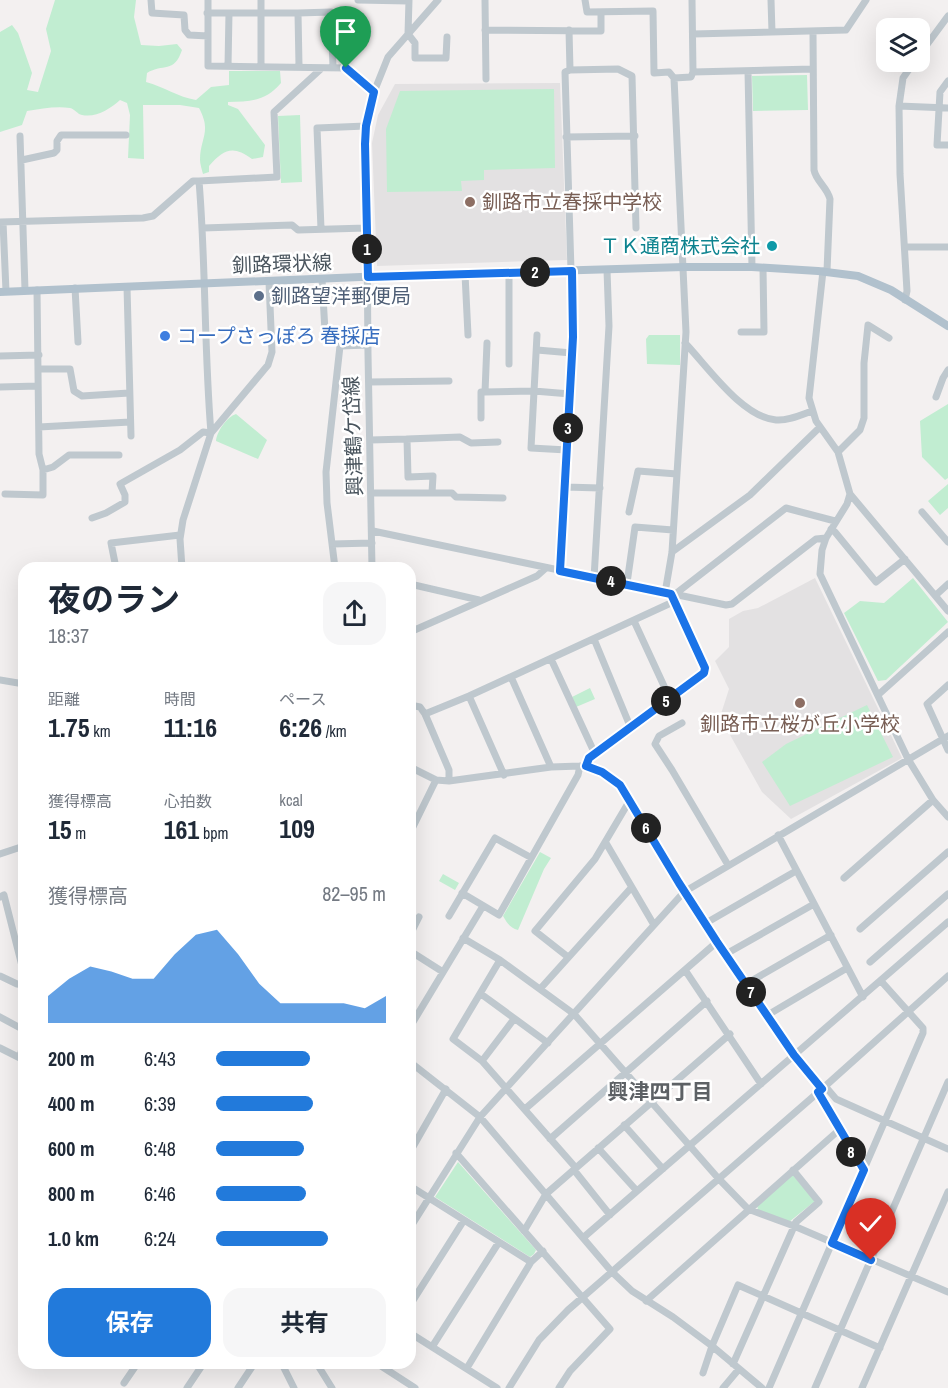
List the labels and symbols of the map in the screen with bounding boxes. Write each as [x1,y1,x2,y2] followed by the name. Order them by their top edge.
[320,6,371,68] pin
[482,188,662,215] place label: 釧路市立春採中学校
[463,195,477,209] marker: 釧路市立春採中学校
[600,232,760,259] place label: ＴＫ通商株式会社
[352,234,382,264] pin: 1
[765,239,779,253] marker: ＴＫ通商株式会社
[232,248,332,279] street label: 釧路環状線
[520,257,550,287] pin: 2
[271,282,411,309] place label: 釧路望洋郵便局
[252,289,266,303] marker: 釧路望洋郵便局
[177,322,380,349] place label: コープさっぽろ 春採店
[158,329,172,343] marker: コープさっぽろ 春採店
[337,376,368,496] street label: 興津鶴ケ岱線
[553,413,583,443] pin: 3
[596,566,626,596] pin: 4
[651,686,681,716] pin: 5
[793,696,807,710] marker: 釧路市立桜が丘小学校
[700,710,900,737] place label: 釧路市立桜が丘小学校
[631,813,661,843] pin: 6
[736,977,766,1007] pin: 7
[608,1077,713,1106] district label: 興津四丁目
[836,1137,866,1167] pin: 8
[845,1198,896,1260] pin

